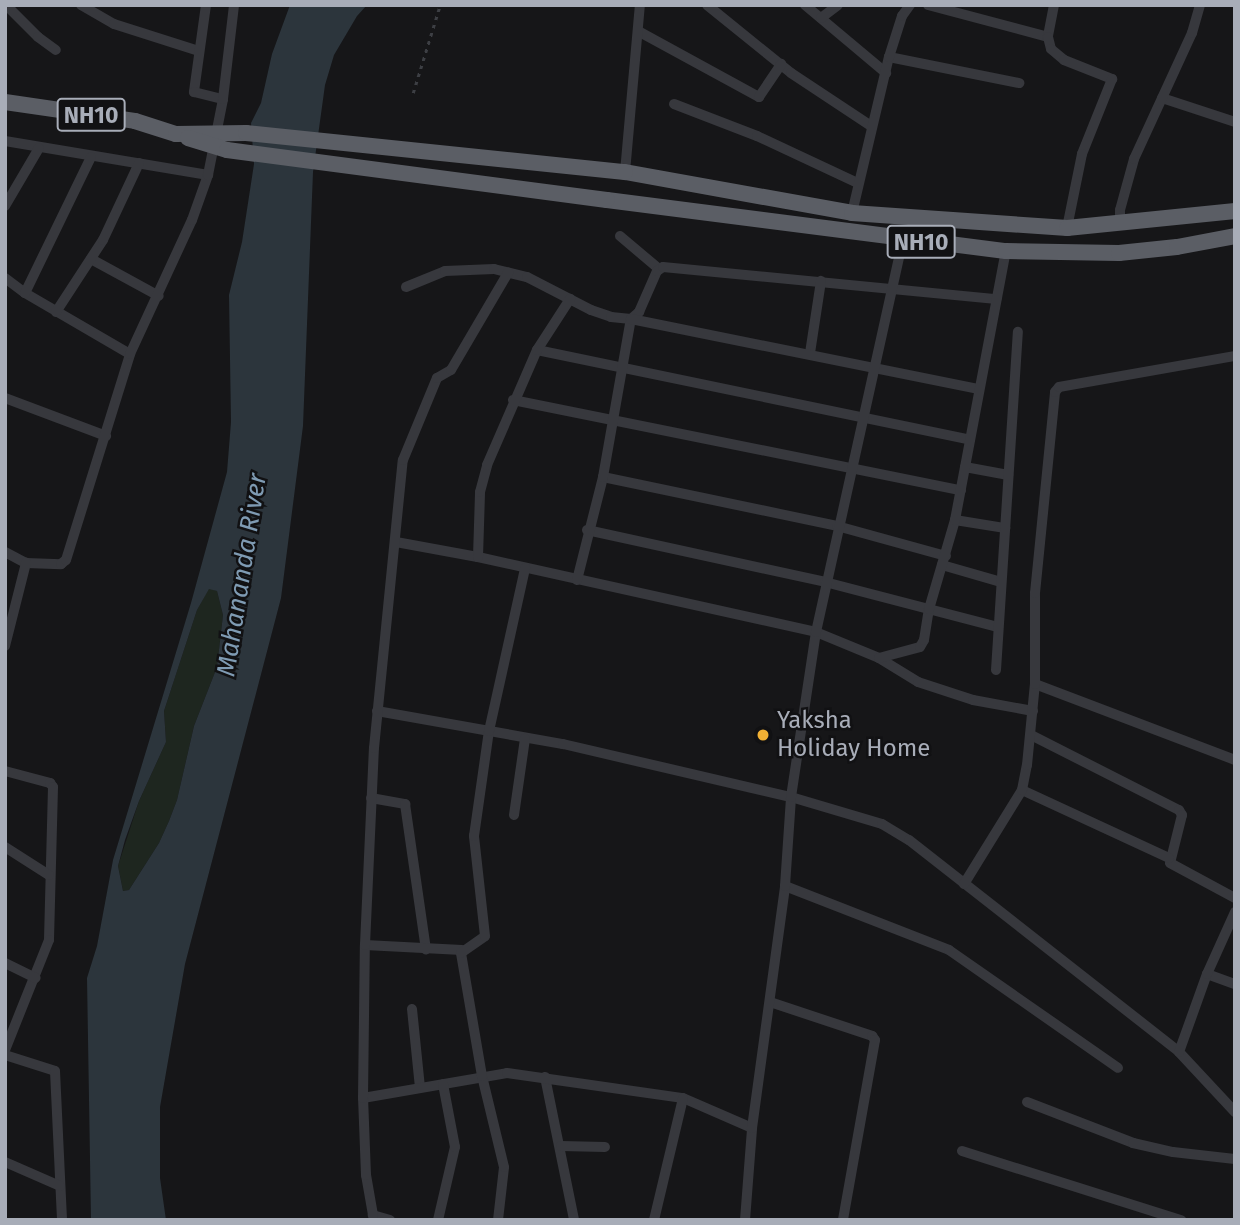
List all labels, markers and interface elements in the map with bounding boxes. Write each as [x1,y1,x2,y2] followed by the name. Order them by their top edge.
[56,96,126,134] road number: NH10
[886,222,956,262] road number: NH10
[211,471,273,679] water label: Mahananda River
[777,707,930,763] place label: Yaksha Holiday Home
[755,727,771,743] marker: Yaksha Holiday Home

